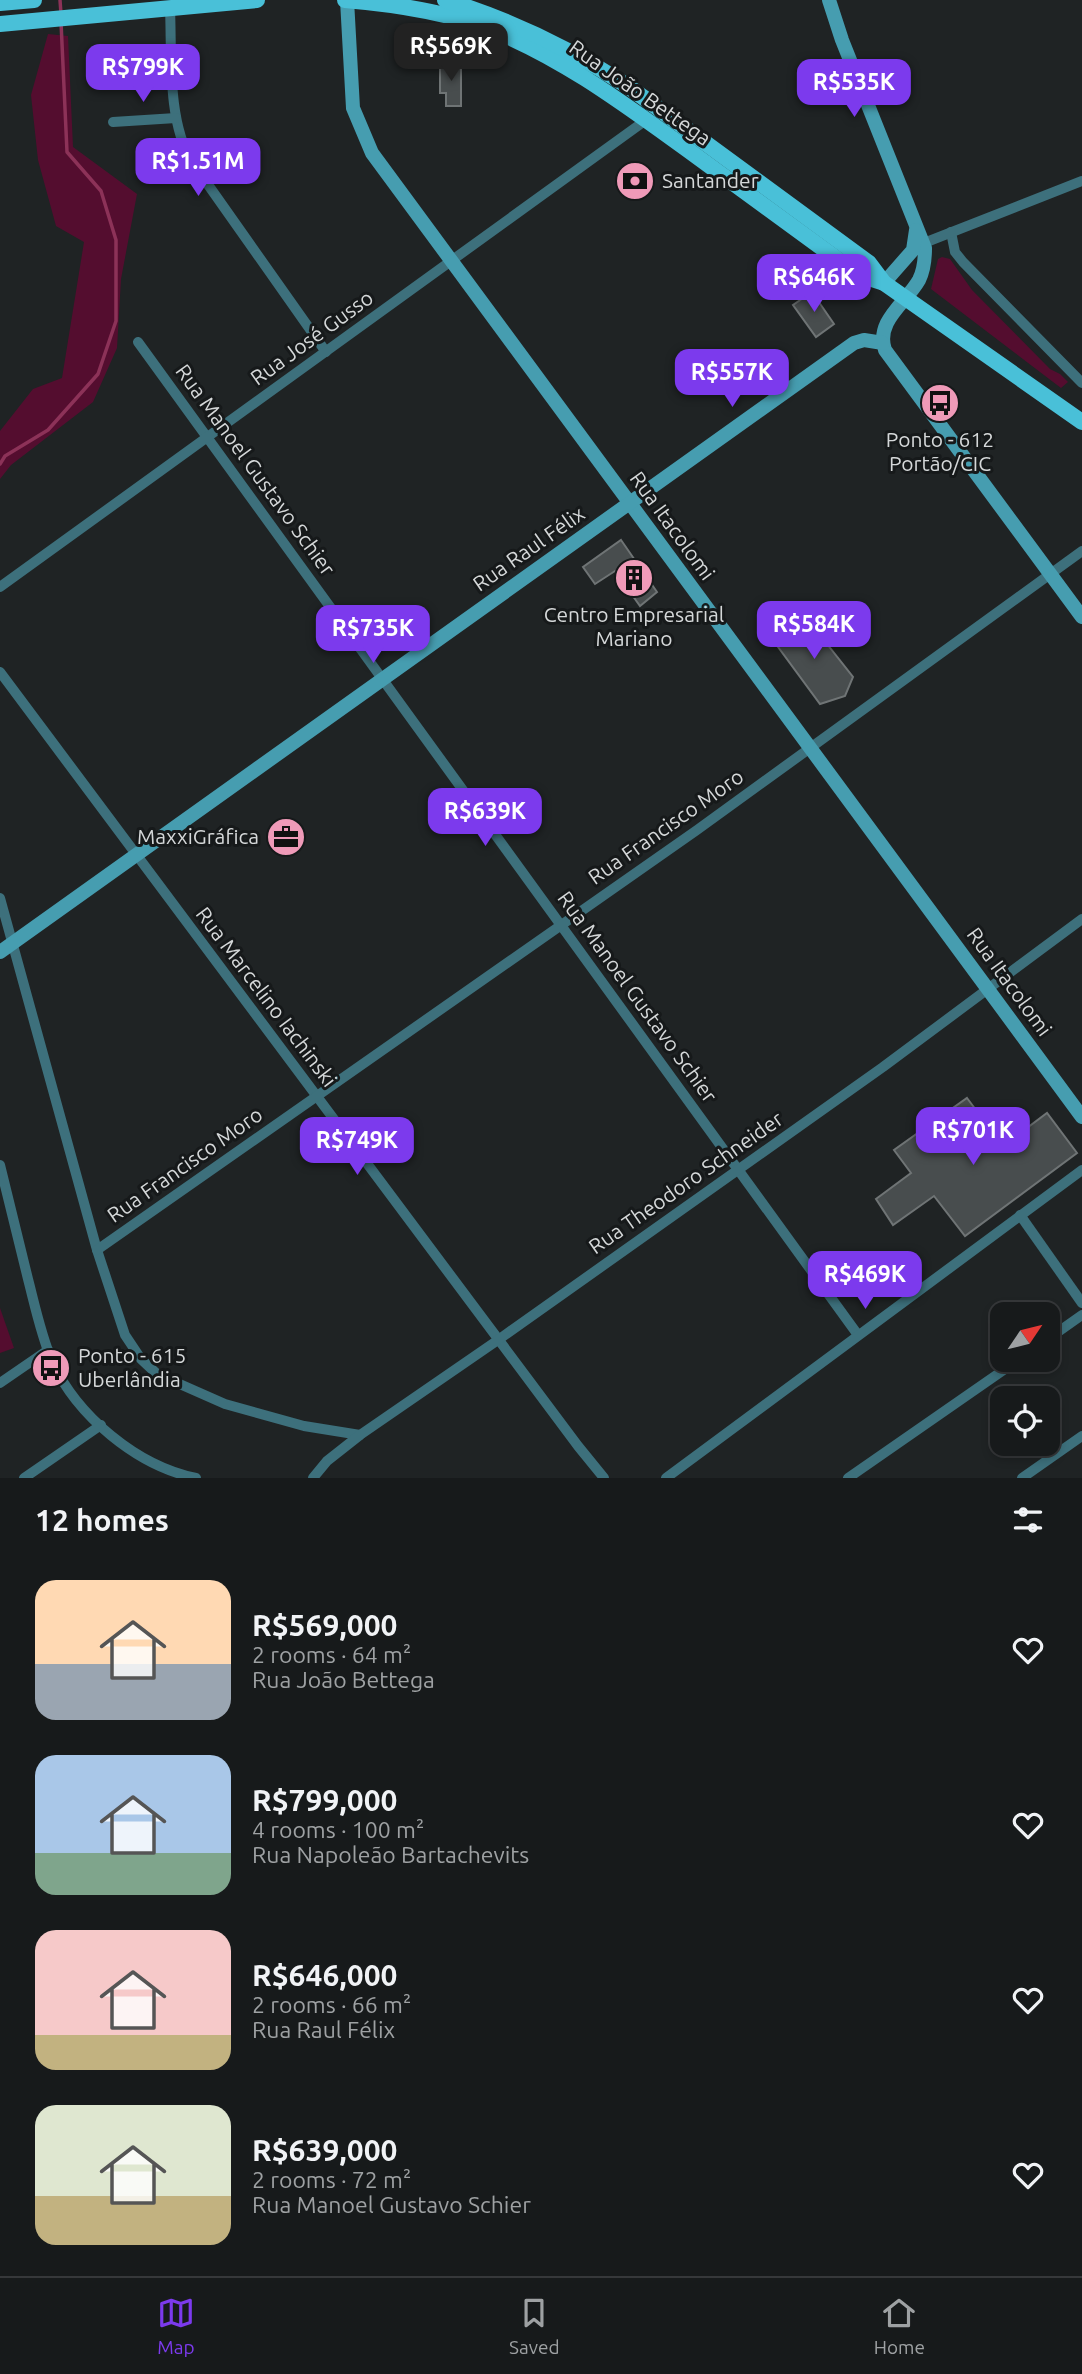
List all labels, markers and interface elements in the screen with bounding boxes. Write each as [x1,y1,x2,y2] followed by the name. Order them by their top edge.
[394,24,508,83] pin: R$569K
[410,33,492,58] text: R$569K
[565,34,716,150] street label: Rua João Bettega
[86,44,200,104] pin: R$799K
[102,54,184,79] text: R$799K
[797,60,911,119] pin: R$535K
[813,69,895,94] text: R$535K
[133,138,263,198] pin: R$1.51M
[151,148,245,173] text: R$1.51M
[614,160,656,202] bank icon: Santander
[662,168,759,192] place label: Santander
[757,254,871,314] pin: R$646K
[773,264,855,289] text: R$646K
[246,285,377,390] street label: Rua José Gusso
[675,350,789,409] pin: R$557K
[171,359,340,579] street label: Rua Manoel Gustavo Schier
[691,359,773,384] text: R$557K
[919,382,961,424] bus stop icon: Ponto - 612 Portão/CIC
[886,427,994,475] place label: Ponto - 612 Portão/CIC
[625,467,720,584] street label: Rua Itacolomi
[468,501,589,595] street label: Rua Raul Félix
[613,557,655,599] building icon: Centro Empresarial Mariano
[544,602,724,650] place label: Centro Empresarial Mariano
[757,602,871,661] pin: R$584K
[316,606,430,665] pin: R$735K
[773,611,855,636] text: R$584K
[332,615,414,640] text: R$735K
[583,764,748,889] street label: Rua Francisco Moro
[428,788,542,848] pin: R$639K
[444,798,526,823] text: R$639K
[265,816,307,858] office icon: MaxxiGráfica
[137,824,259,848] place label: MaxxiGráfica
[553,886,722,1106] street label: Rua Manoel Gustavo Schier
[191,902,342,1091] street label: Rua Marcelino Iachinski
[962,923,1057,1040] street label: Rua Itacolomi
[102,1102,267,1227] street label: Rua Francisco Moro
[584,1106,787,1258] street label: Rua Theodoro Schneider
[916,1108,1030,1167] pin: R$701K
[932,1117,1014,1142] text: R$701K
[300,1118,414,1177] pin: R$749K
[316,1127,398,1152] text: R$749K
[808,1252,922,1311] pin: R$469K
[824,1261,906,1286] text: R$469K
[990,1302,1060,1372] north arrow
[990,1302,1060,1456] map controls
[78,1343,186,1391] place label: Ponto - 615 Uberlândia
[30,1347,72,1389] bus stop icon: Ponto - 615 Uberlândia
[990,1386,1060,1456] button: locate
[1009,1501,1047,1539] icon: filters
[35,1503,169,1537] text: 12 homes
[91,1608,175,1692] icon: home
[252,1608,398,1642] text: R$569,000
[1009,1631,1047,1669] icon: heart
[252,1642,411,1667] text: 2 rooms · 64 m²
[252,1667,435,1692] text: Rua João Bettega
[91,1783,175,1867] icon: home
[252,1783,398,1817] text: R$799,000
[1009,1806,1047,1844] icon: heart
[252,1817,424,1842] text: 4 rooms · 100 m²
[252,1842,529,1867] text: Rua Napoleão Bartachevits
[91,1958,175,2042] icon: home
[252,1958,398,1992] text: R$646,000
[1009,1981,1047,2019] icon: heart
[252,1992,411,2017] text: 2 rooms · 66 m²
[252,2017,395,2042] text: Rua Raul Félix
[91,2133,175,2217] icon: home
[252,2133,398,2167] text: R$639,000
[1009,2156,1047,2194] icon: heart
[252,2167,411,2192] text: 2 rooms · 72 m²
[252,2192,531,2217] text: Rua Manoel Gustavo Schier
[157,2294,195,2358] tab: Map
[509,2294,560,2358] tab: Saved
[874,2294,925,2358] tab: Home

